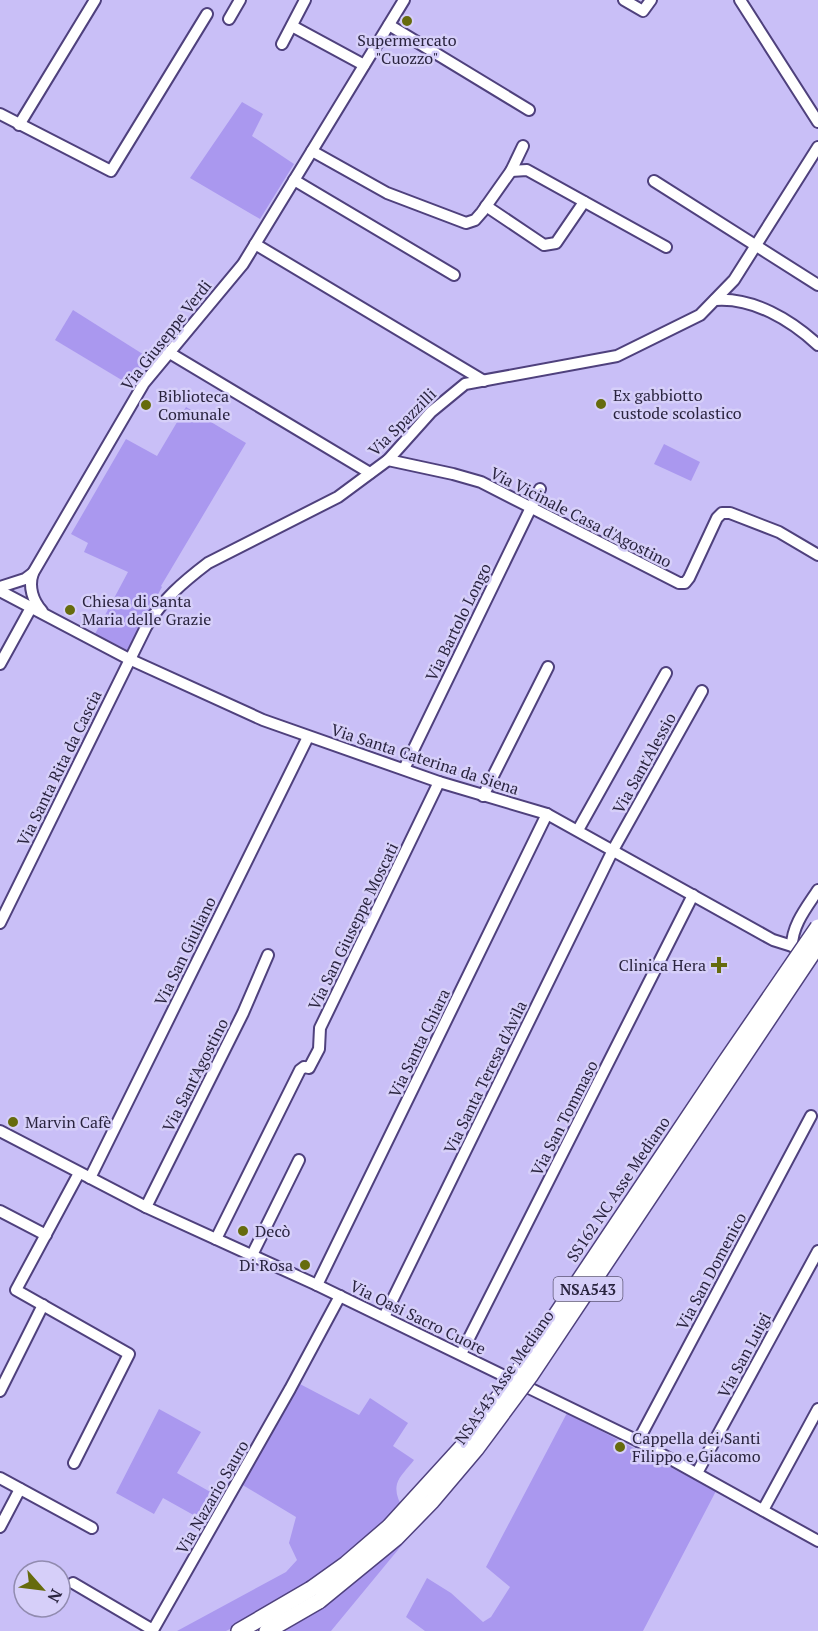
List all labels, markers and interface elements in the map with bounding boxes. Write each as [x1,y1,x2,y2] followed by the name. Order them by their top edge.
[400,14,414,28] marker: Supermercato "Cuozzo"
[357,29,457,69] place label: Supermercato "Cuozzo"
[116,275,216,395] street label: Via Giuseppe Verdi
[363,383,441,461] street label: Via Spazzilli
[613,384,742,424] place label: Ex gabbiotto custode scolastico
[158,385,230,425] place label: Biblioteca Comunale
[594,397,608,411] marker: Ex gabbiotto custode scolastico
[139,398,153,412] marker: Biblioteca Comunale
[486,462,676,572] street label: Via Vicinale Casa d'Agostino
[420,559,496,685] street label: Via Bartolo Longo
[82,590,211,630] place label: Chiesa di Santa Maria delle Grazie
[63,603,77,617] marker: Chiesa di Santa Maria delle Grazie
[12,686,106,850] street label: Via Santa Rita da Cascia
[607,708,681,817] street label: Via Sant'Alessio
[328,718,522,800] street label: Via Santa Caterina da Siena
[303,838,403,1013] street label: Via San Giuseppe Moscati
[149,893,221,1009] street label: Via San Giuliano
[618,954,706,976] place label: Clinica Hera
[710,956,728,974] marker: Clinica Hera
[383,985,455,1101] street label: Via Santa Chiara
[438,997,532,1157] street label: Via Santa Teresa d'Avila
[157,1014,233,1136] street label: Via Sant'Agostino
[525,1056,603,1180] street label: Via San Tommaso
[25,1111,111,1133] place label: Marvin Cafè
[561,1112,675,1266] street label: SS162 NC Asse Mediano
[6,1115,20,1129] marker: Marvin Cafè
[671,1208,751,1334] street label: Via San Domenico
[255,1220,291,1242] place label: Decò
[236,1224,250,1238] marker: Decò
[239,1254,293,1276] place label: Di Rosa
[298,1258,312,1272] marker: Di Rosa
[346,1274,490,1360] street label: Via Oasi Sacro Cuore
[554,1277,622,1301] road number: NSA543
[449,1305,559,1448] street label: NSA543 Asse Mediano
[712,1308,776,1402] street label: Via San Luigi
[632,1427,761,1467] place label: Cappella dei Santi Filippo e Giacomo
[170,1436,254,1558] street label: Via Nazario Sauro
[613,1440,627,1454] marker: Cappella dei Santi Filippo e Giacomo
[12,1559,72,1619] north arrow
[43,1586,68,1607] text: N

